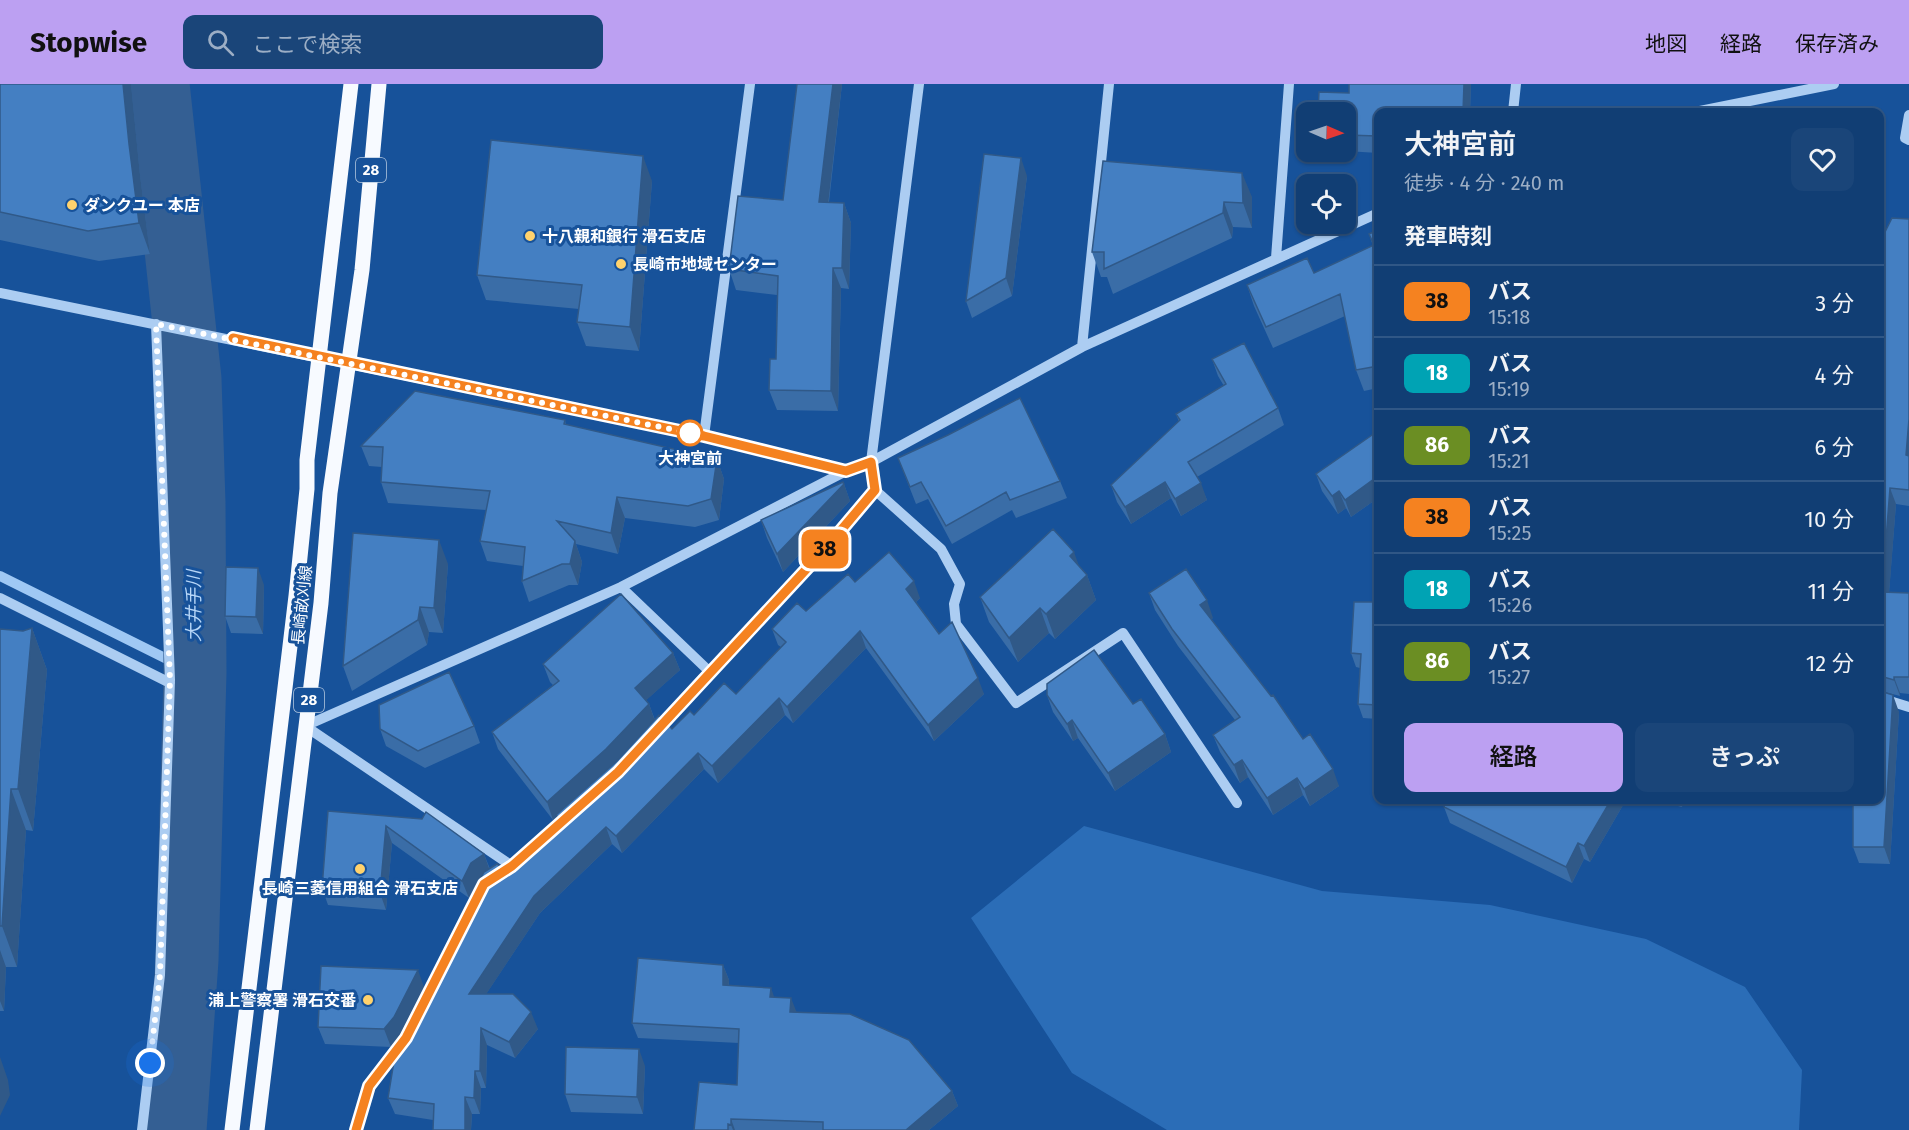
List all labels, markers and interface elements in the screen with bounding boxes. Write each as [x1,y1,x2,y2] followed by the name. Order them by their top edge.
[183,15,603,69] search box
[30,26,147,59] text: Stopwise
[204,26,237,59] icon: search
[252,31,362,58] text: ここで検索
[1645,31,1687,57] text: 地図
[1720,31,1762,57] text: 経路
[1795,31,1879,57] text: 保存済み
[1296,102,1356,162] north arrow
[1296,102,1356,234] map controls
[1404,128,1516,161] text: 大神宮前
[1791,128,1854,191] button: heart
[356,158,386,182] road number: 28
[1404,171,1564,195] text: 徒歩 · 4 分 · 240 m
[1296,174,1356,234] button: locate
[84,196,200,215] place label: ダンクユー 本店
[65,198,79,212] marker: ダンクユー 本店
[1404,223,1492,250] text: 発車時刻
[542,227,706,246] place label: 十八親和銀行 滑石支店
[523,229,537,243] marker: 十八親和銀行 滑石支店
[633,255,777,274] place label: 長崎市地域センター
[614,257,628,271] marker: 長崎市地域センター
[1488,278,1532,305] text: バス
[1425,288,1449,314] text: 38
[1815,290,1854,317] text: 3 分
[1488,305,1530,329] text: 15:18
[1488,350,1532,377] text: バス
[1426,360,1448,386] text: 18
[1814,362,1854,389] text: 4 分
[1488,377,1530,401] text: 15:19
[677,420,703,446] marker: 大神宮前
[1488,422,1532,449] text: バス
[1425,432,1449,458] text: 86
[1814,434,1854,461] text: 6 分
[658,449,722,468] place label: 大神宮前
[1488,449,1530,473] text: 15:21
[1488,494,1532,521] text: バス
[1425,504,1449,530] text: 38
[1804,506,1854,533] text: 10 分
[1488,521,1531,545] text: 15:25
[798,530,852,568] line badge: 38
[813,536,837,562] text: 38
[288,564,316,646] street label: 長崎畝刈線
[1488,566,1532,593] text: バス
[183,568,205,642] water label: 大井手川
[1426,576,1448,602] text: 18
[1807,578,1854,605] text: 11 分
[1488,593,1532,617] text: 15:26
[1488,638,1532,665] text: バス
[1425,648,1449,674] text: 86
[1806,650,1854,677] text: 12 分
[1488,665,1530,689] text: 15:27
[294,688,324,712] road number: 28
[1404,723,1623,792] button: 経路
[1635,723,1854,792] button: きっぷ
[353,862,367,876] marker: 長崎三菱信用組合 滑石支店
[262,879,458,898] place label: 長崎三菱信用組合 滑石支店
[208,991,356,1010] place label: 浦上警察署 滑石交番
[361,993,375,1007] marker: 浦上警察署 滑石交番
[135,1048,165,1078] your location

